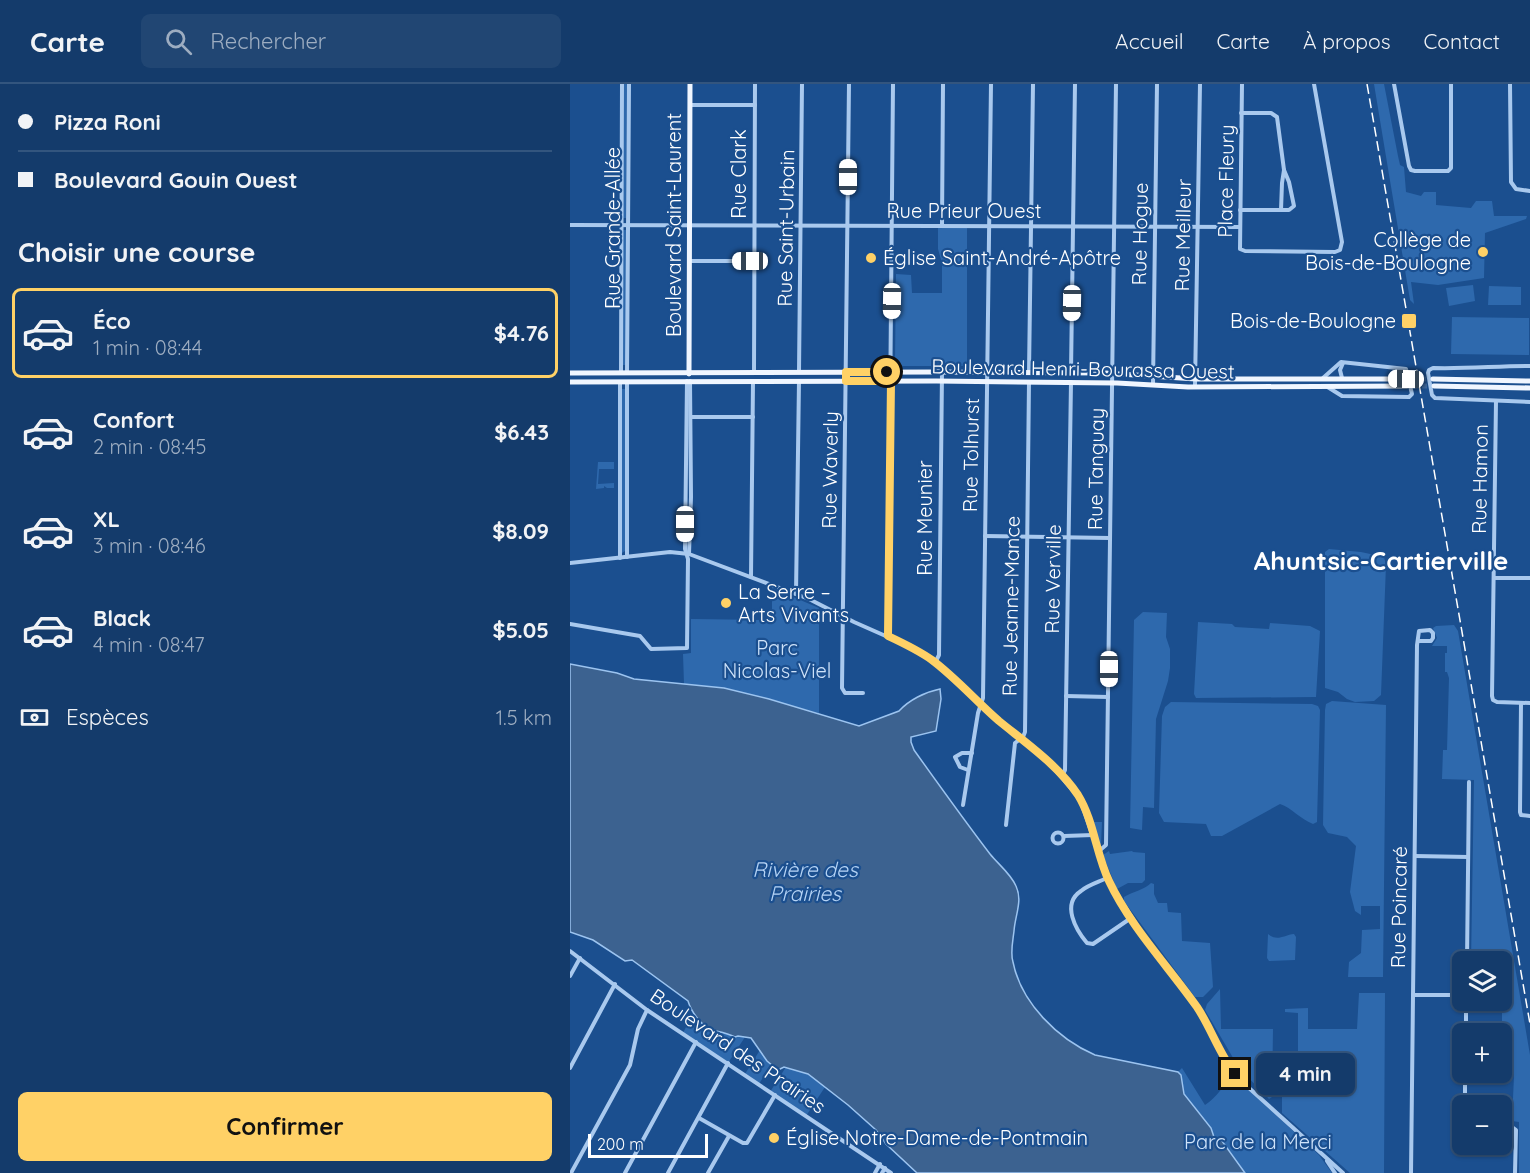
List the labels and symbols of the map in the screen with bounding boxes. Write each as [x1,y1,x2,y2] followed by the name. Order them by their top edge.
[661,113,686,337] street label: Boulevard Saint-Laurent
[1212,124,1239,238] street label: Place Fleury
[726,129,751,219] street label: Rue Clark
[600,147,625,309] street label: Rue Grande-Allée
[772,149,799,307] street label: Rue Saint-Urbain
[839,159,857,195] car
[1169,178,1196,292] street label: Rue Meilleur
[1126,182,1153,286] street label: Rue Hogue
[886,198,1042,223] street label: Rue Prieur Ouest
[1305,227,1471,275] place label: Collège de Bois-de-Boulogne
[883,245,1121,270] place label: Église Saint-André-Apôtre
[1476,245,1490,259] marker: Collège de Bois-de-Boulogne
[864,251,878,265] marker: Église Saint-André-Apôtre
[732,252,768,270] car
[883,283,901,319] car
[1063,285,1081,321] car
[1230,308,1396,333] place label: Bois-de-Boulogne
[1400,312,1418,330] marker: Bois-de-Boulogne
[931,353,1235,384] street label: Boulevard Henri-Bourassa Ouest
[873,358,900,385] route start
[1388,370,1424,388] car
[957,397,984,512] street label: Rue Tolhurst
[1082,408,1109,530] street label: Rue Tanguay
[816,411,843,529] street label: Rue Waverly
[1466,424,1493,534] street label: Rue Hamon
[912,460,937,576] street label: Rue Meunier
[676,506,694,542] car
[996,516,1025,696] street label: Rue Jeanne-Mance
[1039,524,1066,634] street label: Rue Verville
[1254,544,1508,577] district label: Ahuntsic-Cartierville
[738,579,849,627] place label: La Serre – Arts Vivants
[719,596,733,610] marker: La Serre – Arts Vivants
[723,635,831,683] park label: Parc Nicolas-Viel
[1100,651,1118,687] car
[1385,846,1412,968] street label: Rue Poincaré
[752,856,859,906] water label: Rivière des Prairies
[646,983,831,1119] street label: Boulevard des Prairies
[1256,1053,1355,1095] callout: 4 min
[1221,1060,1248,1087] route end
[786,1125,1088,1150] place label: Église Notre-Dame-de-Pontmain
[1184,1129,1332,1154] park label: Parc de la Merci
[588,1131,708,1158] scale bar
[767,1131,781,1145] marker: Église Notre-Dame-de-Pontmain

